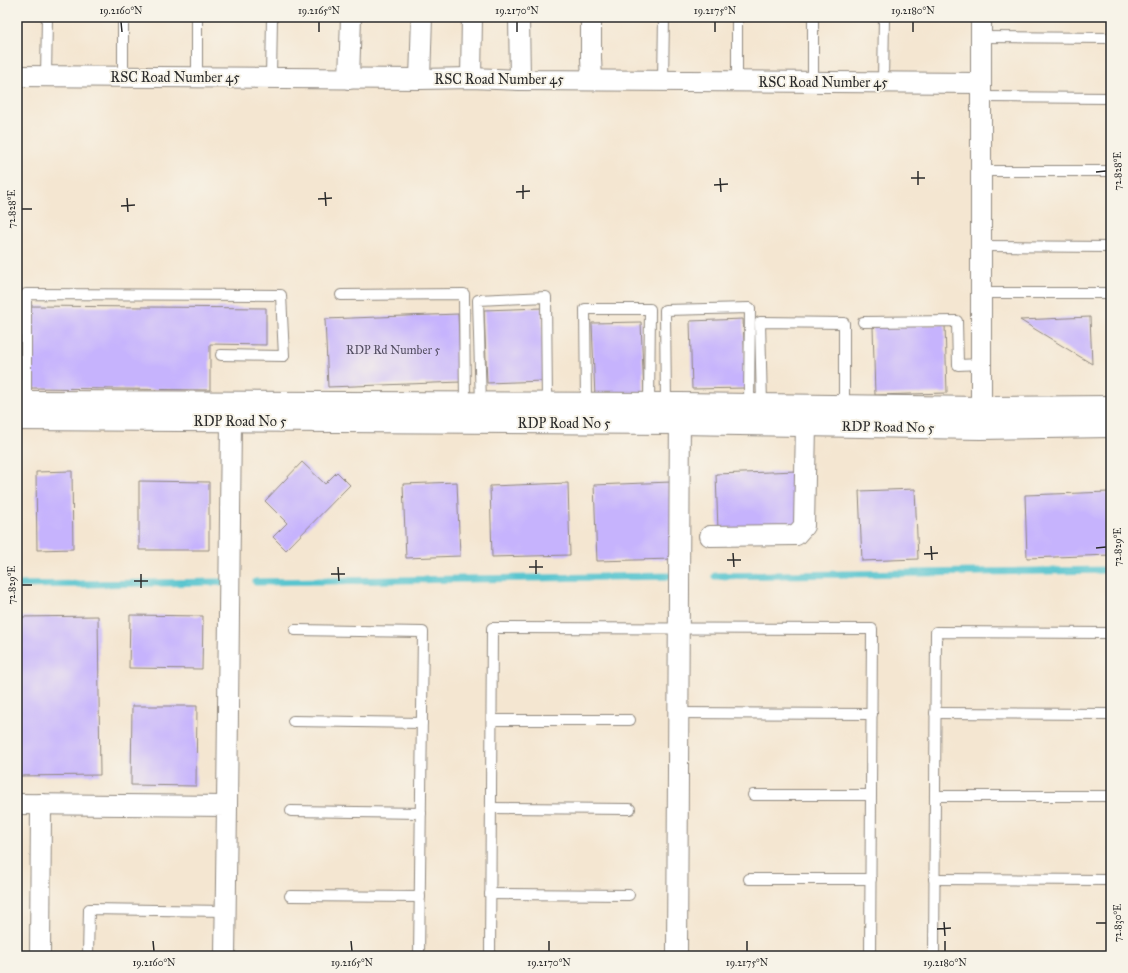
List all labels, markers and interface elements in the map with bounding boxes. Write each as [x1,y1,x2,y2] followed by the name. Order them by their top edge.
[99,5,143,17] text: 19.2160°N
[298,5,341,17] text: 19.2165°N
[495,5,539,17] text: 19.2170°N
[694,5,737,17] text: 19.2175°N
[891,5,935,17] text: 19.2180°N
[110,69,240,86] street label: RSC Road Number 45
[434,71,564,88] street label: RSC Road Number 45
[758,74,888,91] street label: RSC Road Number 45
[1112,152,1124,190] text: 72.828°E
[6,190,18,228] text: 72.828°E
[346,343,440,357] house number: RDP Rd Number 5
[194,413,287,430] street label: RDP Road No 5
[518,415,611,432] street label: RDP Road No 5
[841,418,935,436] street label: RDP Road No 5
[1112,528,1124,566] text: 72.829°E
[6,566,18,604] text: 72.829°E
[1112,904,1124,942] text: 72.830°E
[132,957,176,969] text: 19.2160°N
[331,957,374,969] text: 19.2165°N
[527,957,571,969] text: 19.2170°N
[726,957,769,969] text: 19.2175°N
[923,957,967,969] text: 19.2180°N

